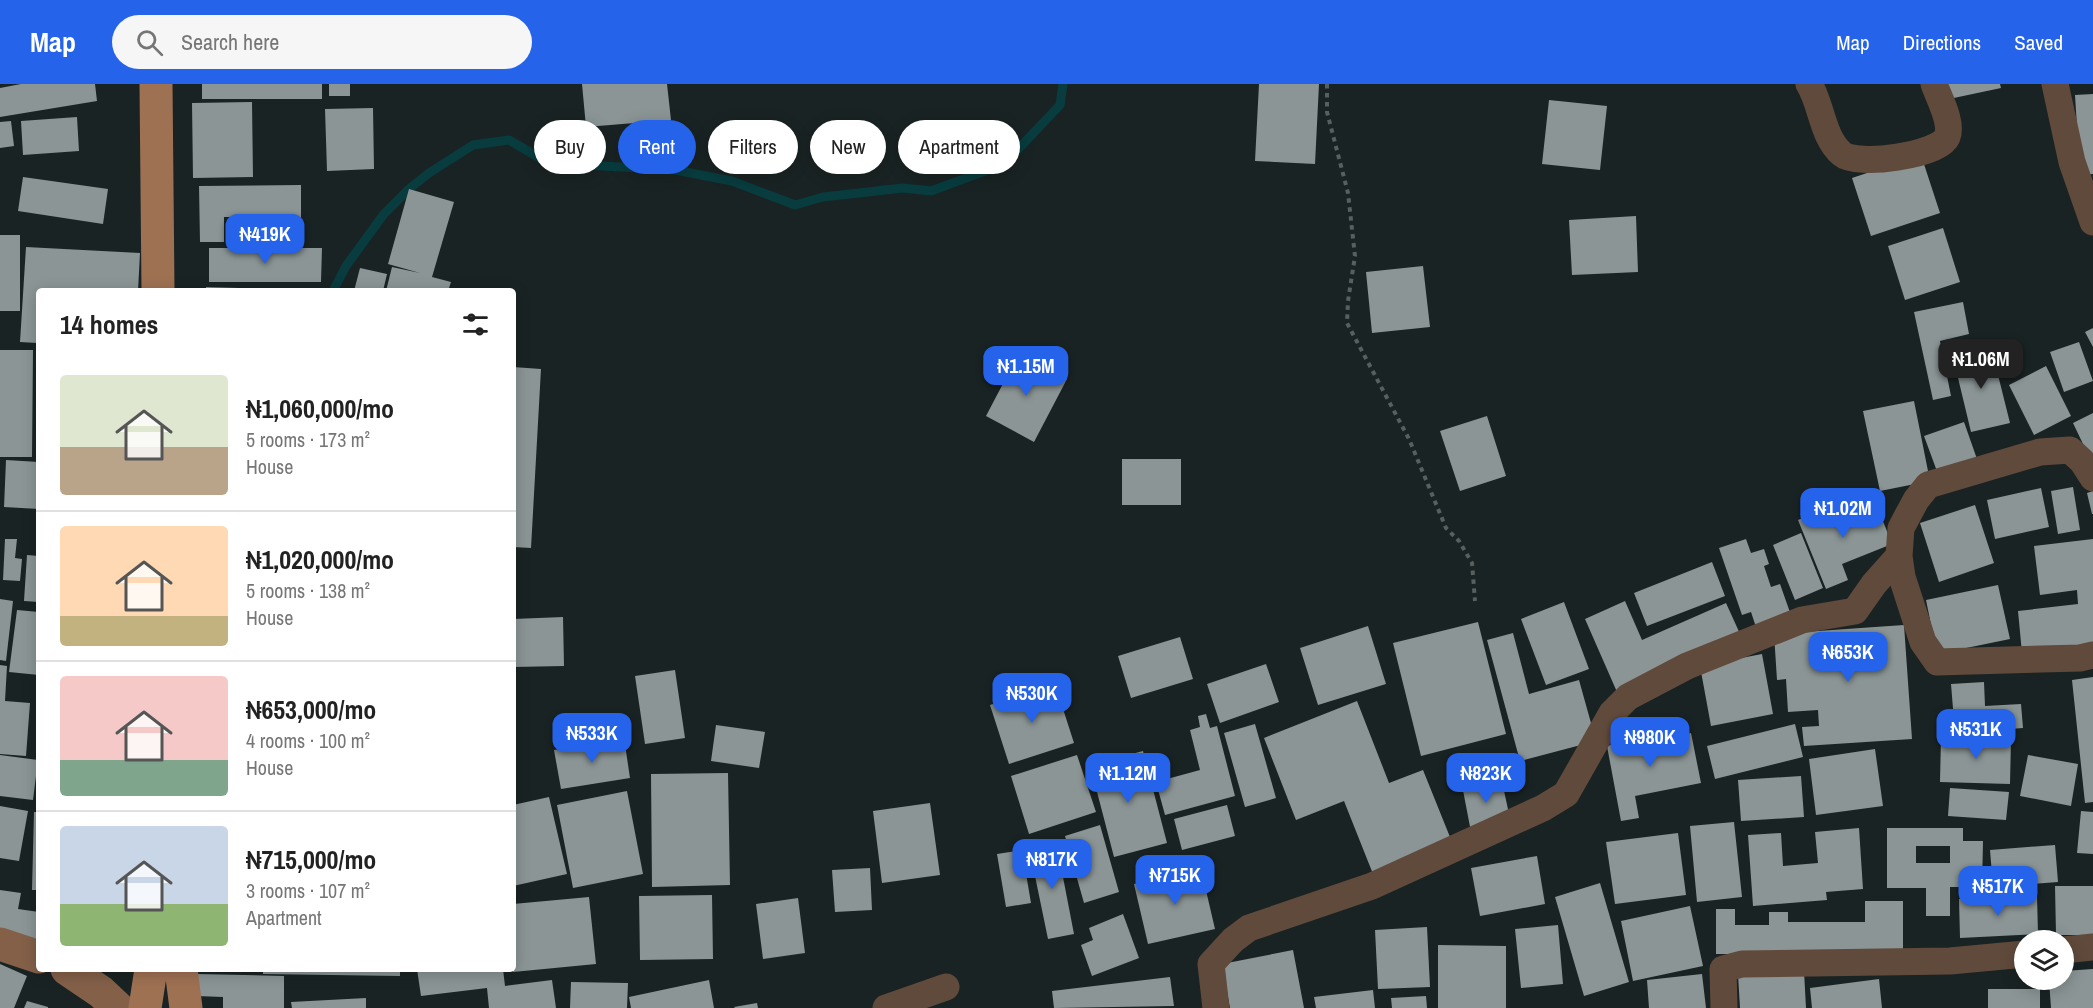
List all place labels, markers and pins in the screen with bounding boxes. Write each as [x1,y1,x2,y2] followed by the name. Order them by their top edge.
[223,214,307,265] pin: ₦419K
[1932,339,2030,390] pin: ₦1.06M
[977,346,1075,397] pin: ₦1.15M
[1794,488,1892,539] pin: ₦1.02M
[1806,632,1890,683] pin: ₦653K
[990,673,1074,724] pin: ₦530K
[1934,709,2018,760] pin: ₦531K
[550,713,634,764] pin: ₦533K
[1608,717,1692,768] pin: ₦980K
[1079,753,1177,804] pin: ₦1.12M
[1444,753,1528,804] pin: ₦823K
[1010,839,1094,890] pin: ₦817K
[1133,855,1217,906] pin: ₦715K
[1956,866,2040,917] pin: ₦517K

